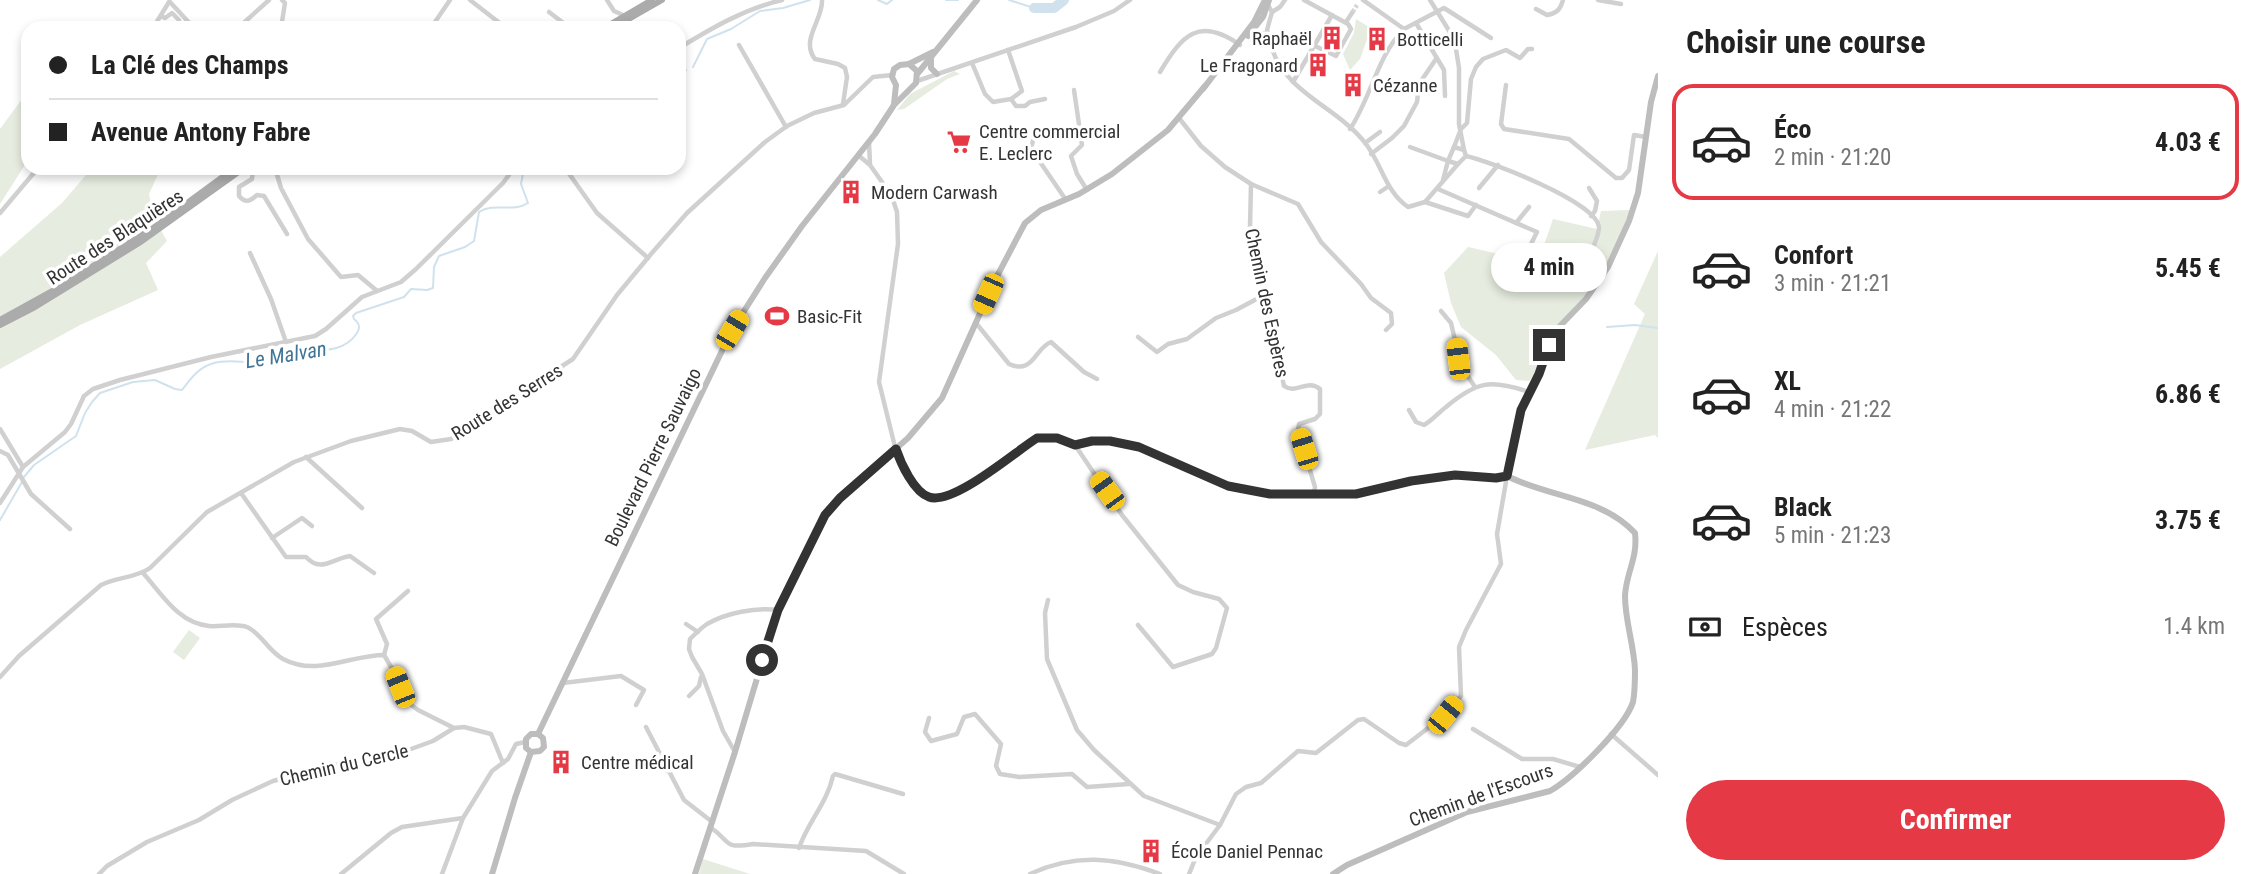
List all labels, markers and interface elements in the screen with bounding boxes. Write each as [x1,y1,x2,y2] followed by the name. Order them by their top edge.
[1686,23,1926,61] text: Choisir une course
[1318,24,1346,52] building icon: Raphaël
[1363,25,1391,53] building icon: Botticelli
[1252,27,1312,50] place label: Raphaël
[1397,28,1463,51] place label: Botticelli
[91,50,288,80] text: La Clé des Champs
[1304,51,1332,79] building icon: Le Fragonard
[1200,54,1298,77] place label: Le Fragonard
[1339,71,1367,99] building icon: Cézanne
[1373,74,1438,97] place label: Cézanne
[1690,111,1753,174] icon: car
[1774,114,1811,144] text: Éco
[91,117,310,147] text: Avenue Antony Fabre
[979,120,1120,165] place label: Centre commercial E. Leclerc
[2155,127,2221,157] text: 4.03 €
[945,128,973,156] supermarket icon: Centre commercial E. Leclerc
[1774,144,1891,171] text: 2 min · 21:20
[837,178,865,206] building icon: Modern Carwash
[871,181,998,204] place label: Modern Carwash
[42,184,188,290] street label: Route des Blaquières
[1240,226,1294,380] street label: Chemin des Espères
[1690,237,1753,300] icon: car
[1774,240,1853,270] text: Confort
[1491,244,1607,292] callout: 4 min
[2155,253,2221,283] text: 5.45 €
[1523,254,1575,281] text: 4 min
[1774,270,1891,297] text: 3 min · 21:21
[970,271,1007,317] car
[763,302,791,330] sports icon: Basic-Fit
[797,305,862,328] place label: Basic-Fit
[713,307,752,353] car
[1533,329,1565,361] route end
[244,337,328,373] water label: Le Malvan
[1446,337,1471,381] car
[447,359,567,445] street label: Route des Serres
[1690,363,1753,426] icon: car
[600,364,706,550] street label: Boulevard Pierre Sauvaigo
[1774,366,1801,396] text: XL
[2155,379,2221,409] text: 6.86 €
[1774,396,1891,423] text: 4 min · 21:22
[1288,426,1321,472] car
[1087,468,1128,514] car
[1690,489,1753,552] icon: car
[1774,492,1832,522] text: Black
[2155,505,2221,535] text: 3.75 €
[1774,522,1891,549] text: 5 min · 21:23
[1686,608,1724,646] icon: cash
[1742,612,1828,642] text: Espèces
[2163,613,2225,640] text: 1.4 km
[746,644,778,676] route start
[383,664,418,710] car
[1424,692,1467,738] car
[277,739,411,791] street label: Chemin du Cercle
[547,748,575,776] building icon: Centre médical
[581,751,694,774] place label: Centre médical
[1406,758,1556,832] street label: Chemin de l'Escours
[1686,780,2225,860] button: Confirmer
[1137,837,1165,865] building icon: École Daniel Pennac
[1171,840,1323,863] place label: École Daniel Pennac

